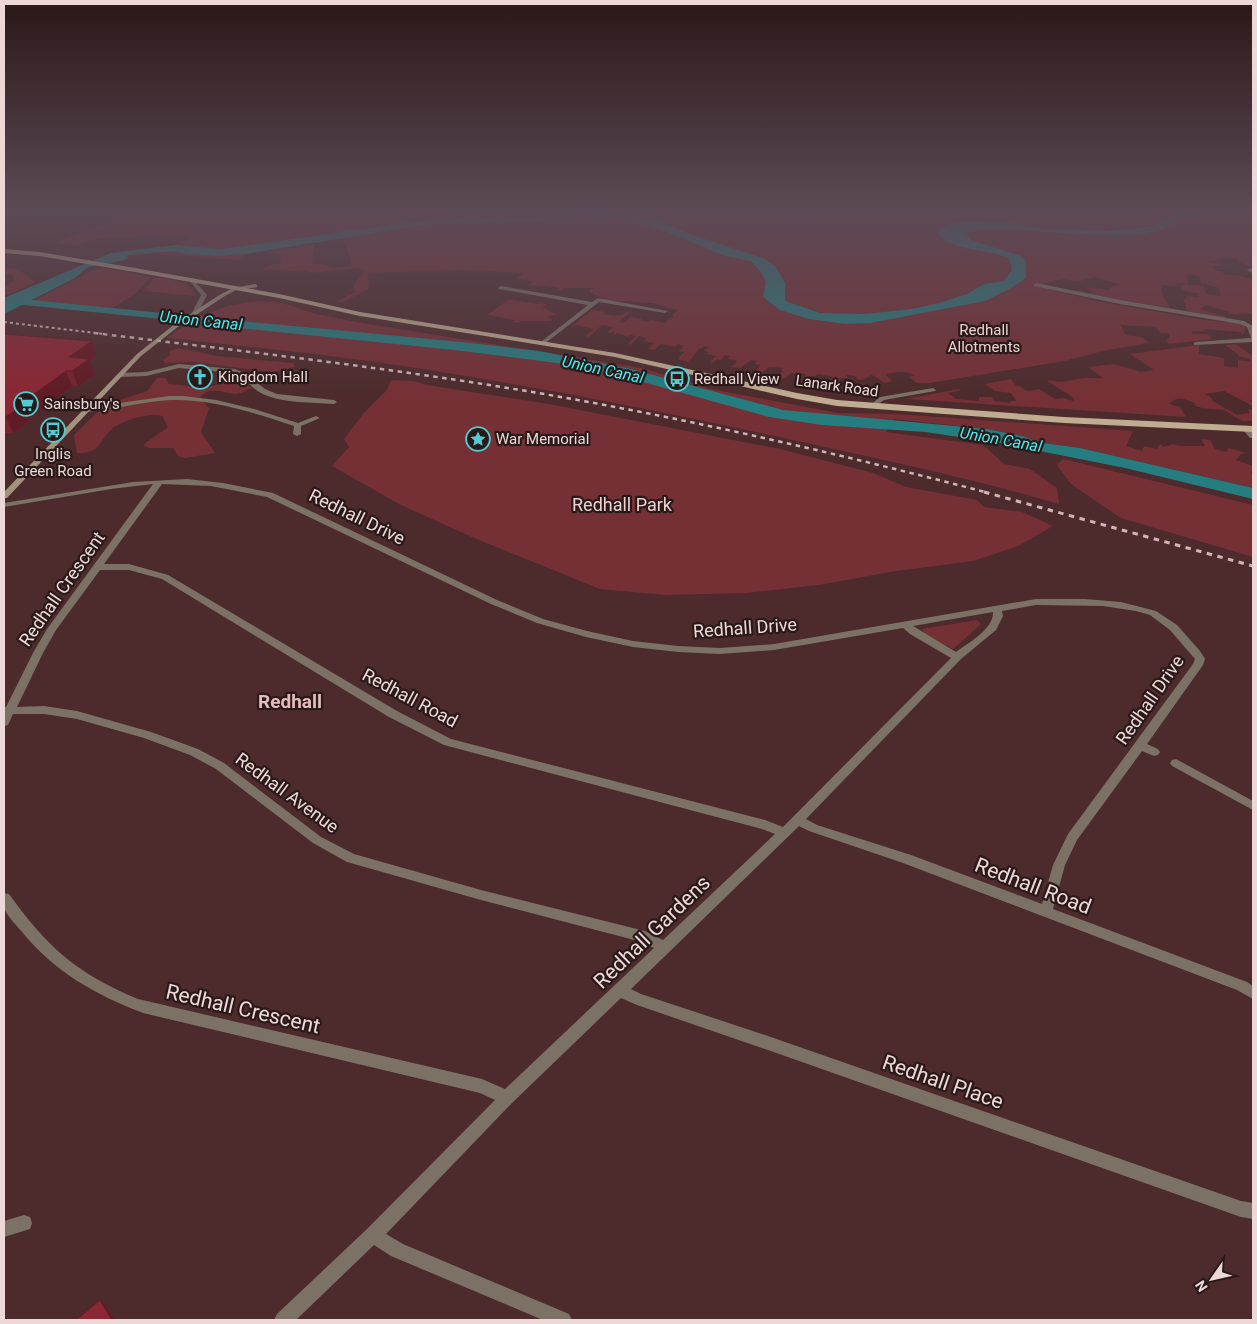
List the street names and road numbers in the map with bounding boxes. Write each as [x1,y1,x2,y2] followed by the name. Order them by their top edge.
[794,371,880,401] street label: Lanark Road
[306,484,409,549] street label: Redhall Drive
[14,527,109,650] street label: Redhall Crescent
[692,613,798,642] street label: Redhall Drive
[1111,651,1188,748] street label: Redhall Drive
[359,664,462,731] street label: Redhall Road
[232,748,343,837] street label: Redhall Avenue
[972,853,1094,919] street label: Redhall Road
[589,870,715,994] street label: Redhall Gardens
[164,980,323,1038] street label: Redhall Crescent
[879,1050,1007,1114] street label: Redhall Place

